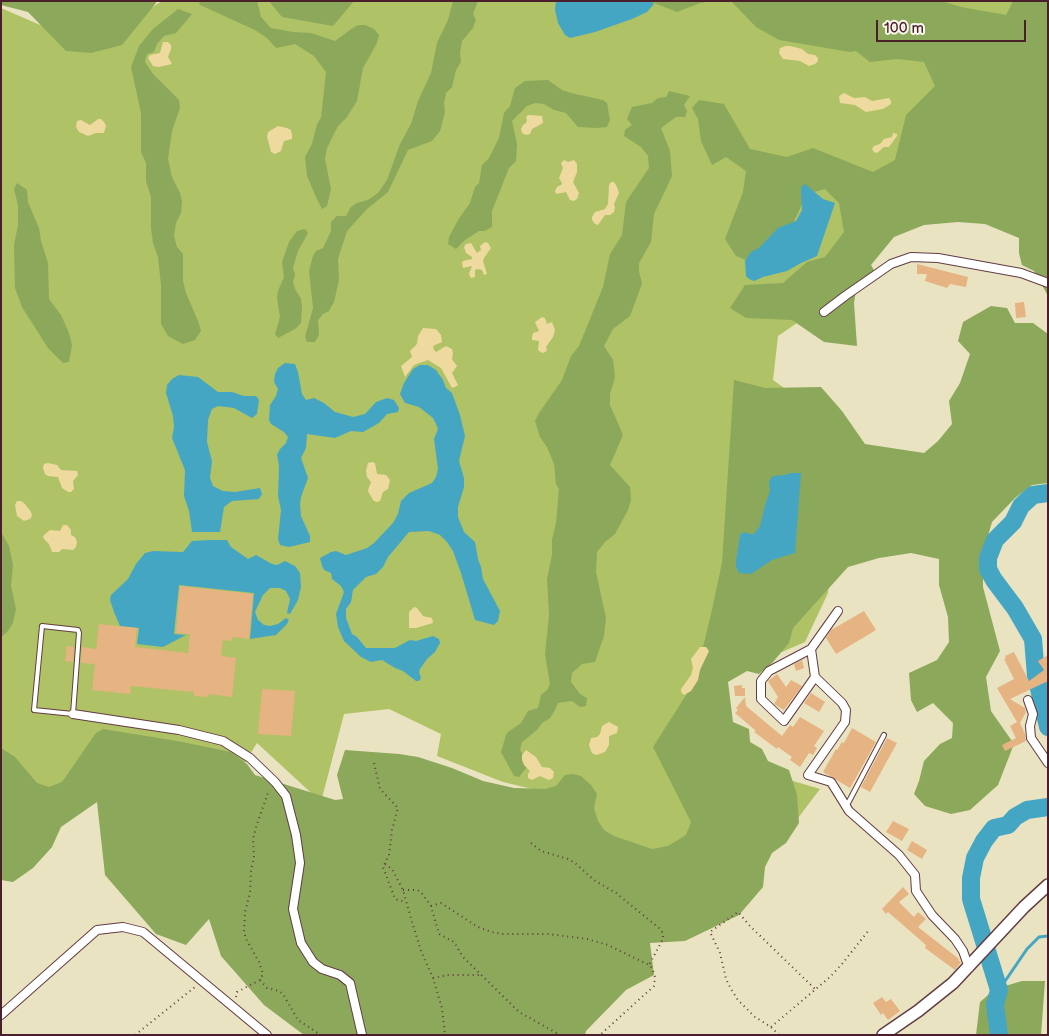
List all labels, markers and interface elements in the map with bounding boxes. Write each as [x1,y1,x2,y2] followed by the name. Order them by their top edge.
[879,10,1029,42] scale bar
[884,19,924,38] text: 100 m

